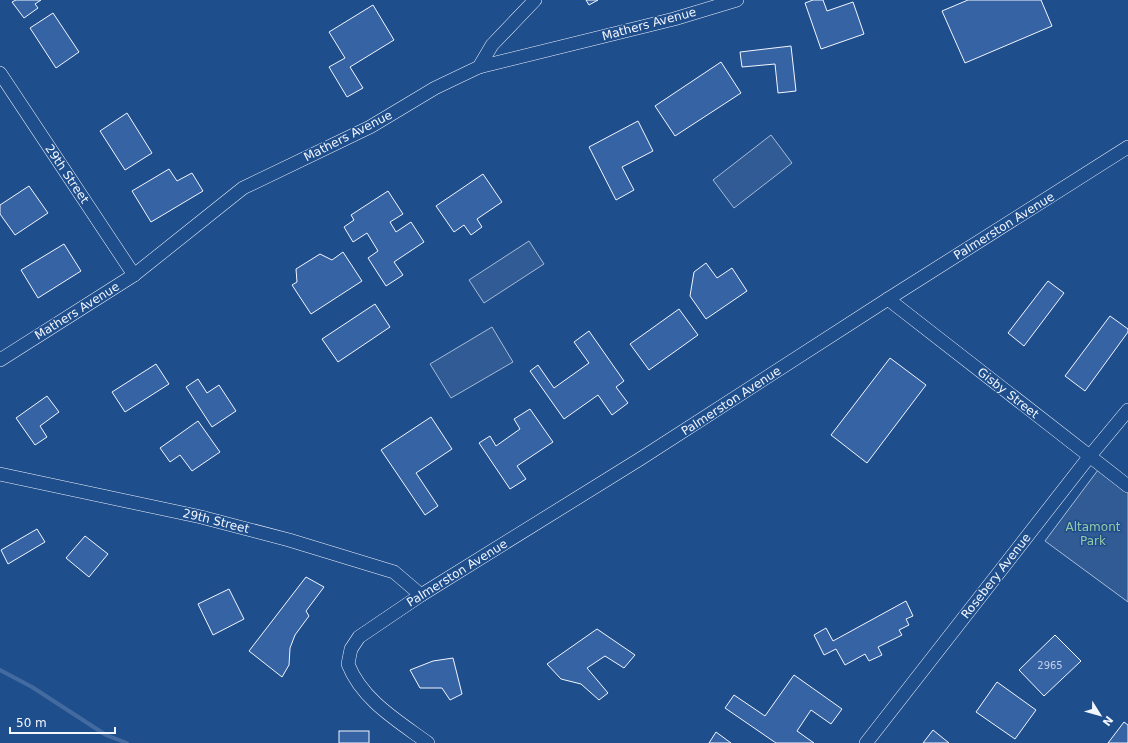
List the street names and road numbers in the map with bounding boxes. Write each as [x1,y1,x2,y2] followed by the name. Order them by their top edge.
[600,5,698,43] street label: Mathers Avenue
[302,108,394,164] street label: Mathers Avenue
[42,142,92,206] street label: 29th Street
[951,189,1057,263] street label: Palmerston Avenue
[32,279,122,343] street label: Mathers Avenue
[679,364,783,438] street label: Palmerston Avenue
[975,365,1042,421] street label: Gisby Street
[181,506,251,536] street label: 29th Street
[958,531,1034,621] street label: Rosebery Avenue
[404,536,510,610] street label: Palmerston Avenue

